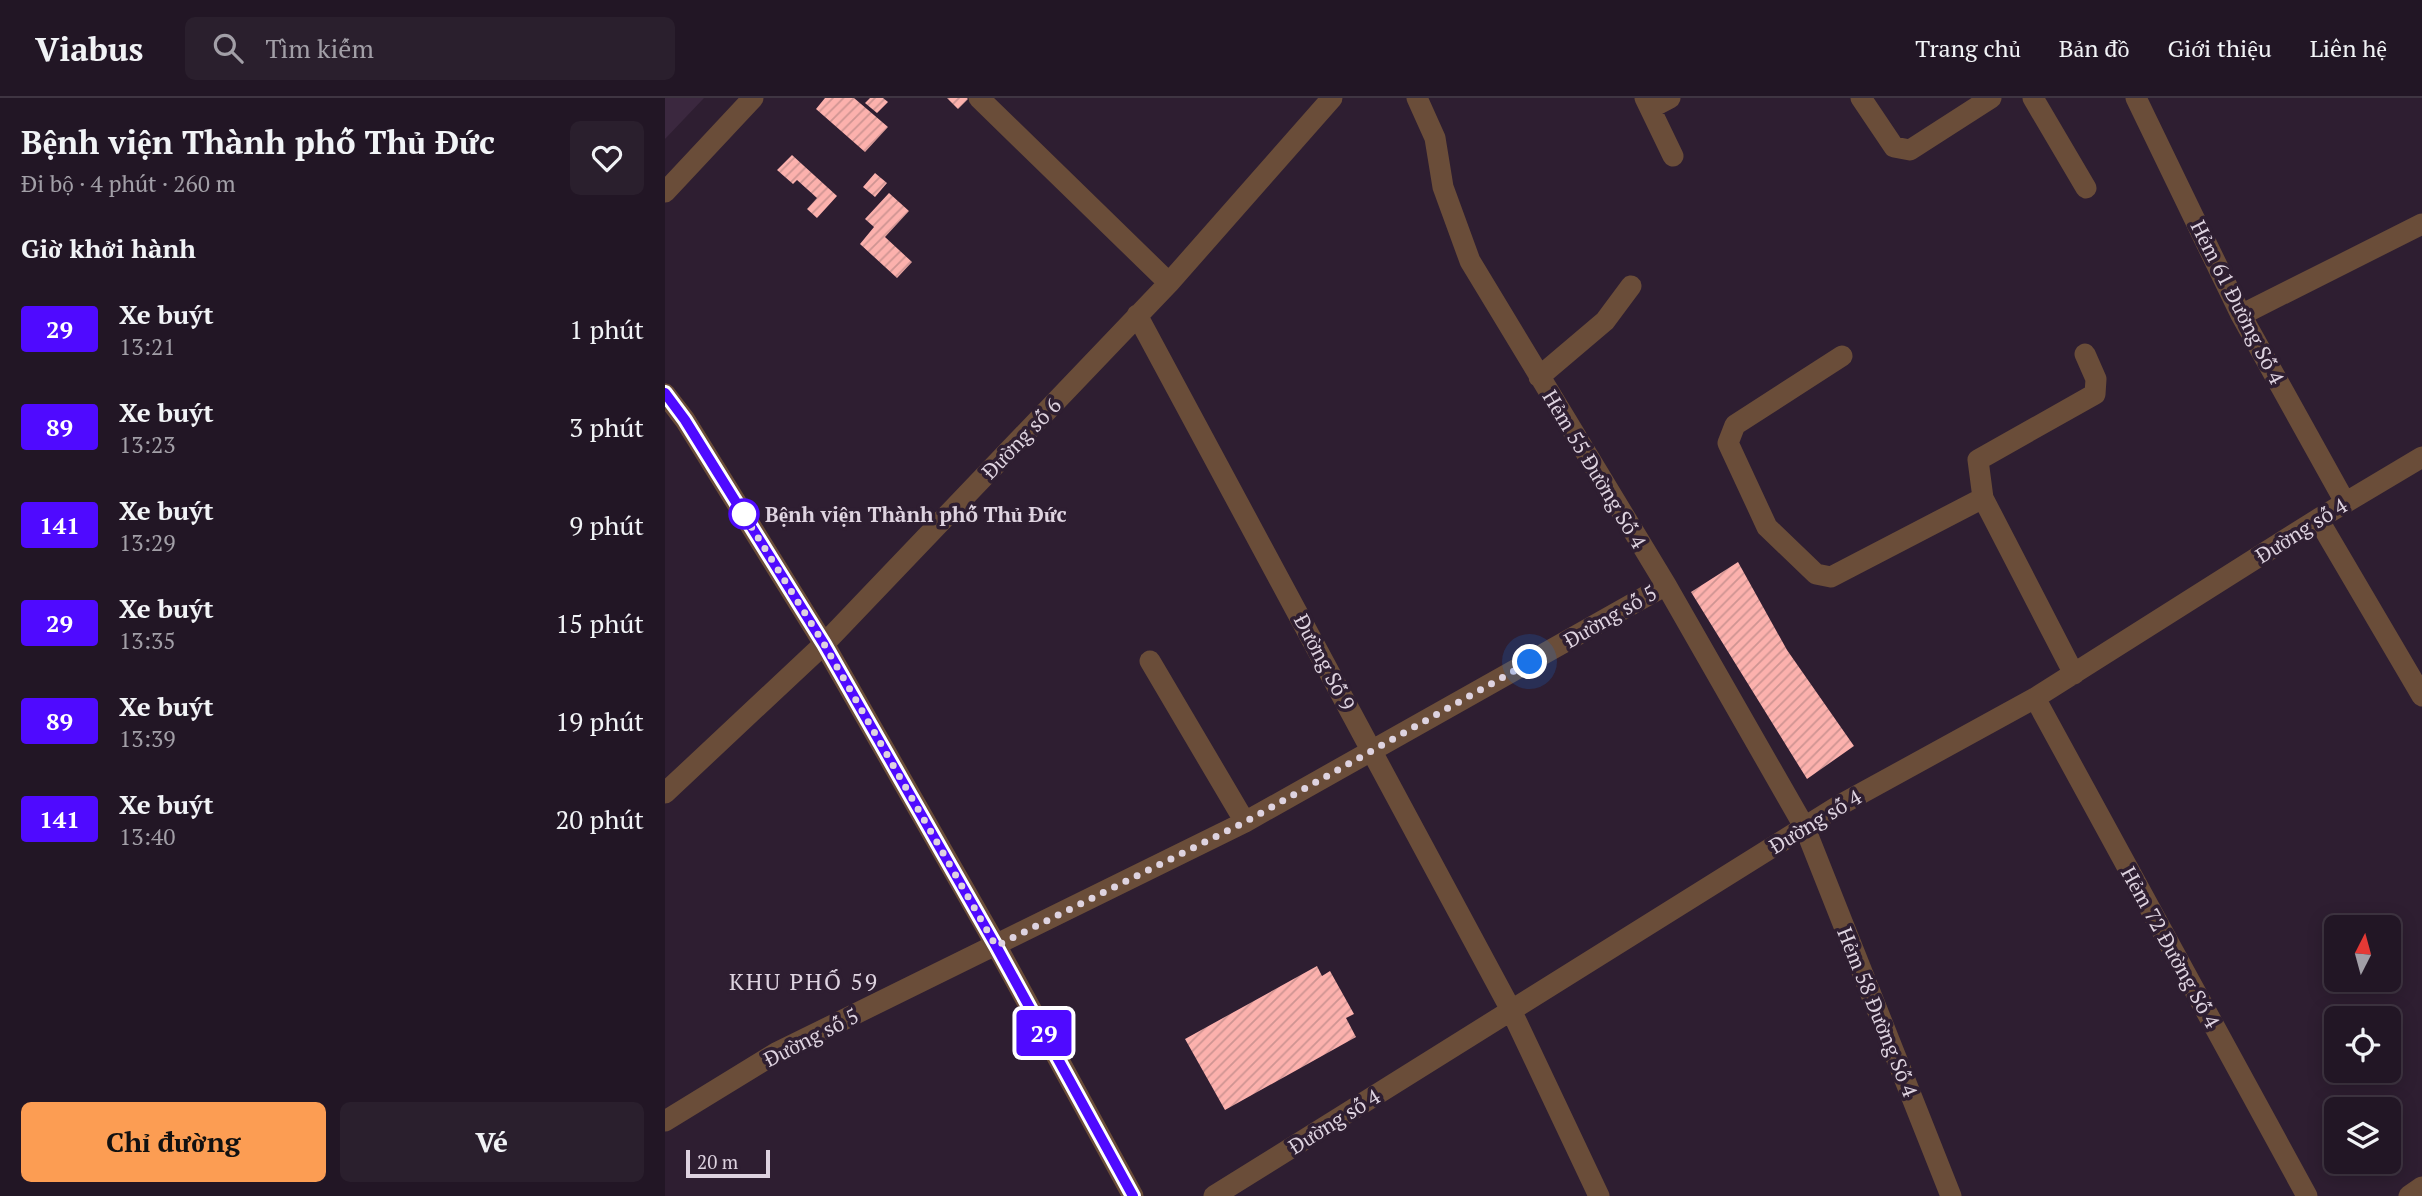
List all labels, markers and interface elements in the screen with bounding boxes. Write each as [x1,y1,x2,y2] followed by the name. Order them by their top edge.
[185,17,675,80] search box
[35,27,143,70] text: Viabus
[209,29,247,67] icon: search
[265,31,374,65] text: Tìm kiếm
[1915,32,2021,64] text: Trang chủ
[2059,32,2130,64] text: Bản đồ
[2168,32,2272,64] text: Giới thiệu
[2310,32,2387,64] text: Liên hệ
[21,120,495,163] text: Bệnh viện Thành phố Thủ Đức
[570,121,644,195] button: heart
[21,168,236,199] text: Đi bộ · 4 phút · 260 m
[2185,215,2292,389] street label: Hẻm 61 Đường Số 4
[21,231,196,265] text: Giờ khởi hành
[119,297,214,331] text: Xe buýt
[569,312,644,346] text: 1 phút
[46,313,73,345] text: 29
[119,331,176,362] text: 13:21
[1537,384,1654,554] street label: Hẻm 55 Đường Số 4
[975,391,1067,485] street label: Đường số 6
[119,395,214,429] text: Xe buýt
[569,410,644,444] text: 3 phút
[46,411,73,443] text: 89
[119,429,176,460] text: 13:23
[2250,490,2353,569] street label: Đường số 4
[119,493,214,527] text: Xe buýt
[729,499,759,529] marker: Bệnh viện Thành phố Thủ Đức
[765,500,1067,528] place label: Bệnh viện Thành phố Thủ Đức
[569,508,644,542] text: 9 phút
[39,509,80,541] text: 141
[119,527,176,558] text: 13:29
[1558,578,1662,654] street label: Đường số 5
[119,591,214,625] text: Xe buýt
[555,606,644,640] text: 15 phút
[46,607,73,639] text: 29
[1288,609,1362,715] street label: Đường Số 9
[119,625,176,656] text: 13:35
[1512,644,1547,679] your location
[119,689,214,723] text: Xe buýt
[555,704,644,738] text: 19 phút
[46,705,73,737] text: 89
[119,723,176,754] text: 13:39
[1764,782,1867,860] street label: Đường số 4
[119,787,214,821] text: Xe buýt
[555,802,644,836] text: 20 phút
[39,803,80,835] text: 141
[119,821,176,852] text: 13:40
[2115,861,2227,1033] street label: Hẻm 72 Đường Số 4
[2324,915,2401,992] north arrow
[2324,915,2401,1174] map controls
[1831,923,1925,1102] street label: Hẻm 58 Đường Số 4
[729,966,879,997] district label: KHU PHỐ 59
[759,1001,863,1073] street label: Đường số 5
[2324,1006,2401,1083] button: locate
[1013,1010,1075,1056] line badge: 29
[1030,1017,1058,1049] text: 29
[1283,1081,1386,1160] street label: Đường số 4
[2324,1097,2401,1174] button: layers
[21,1102,326,1182] button: Chỉ đường
[340,1102,644,1182] button: Vé
[686,1147,770,1179] scale bar
[697,1149,738,1174] text: 20 m

